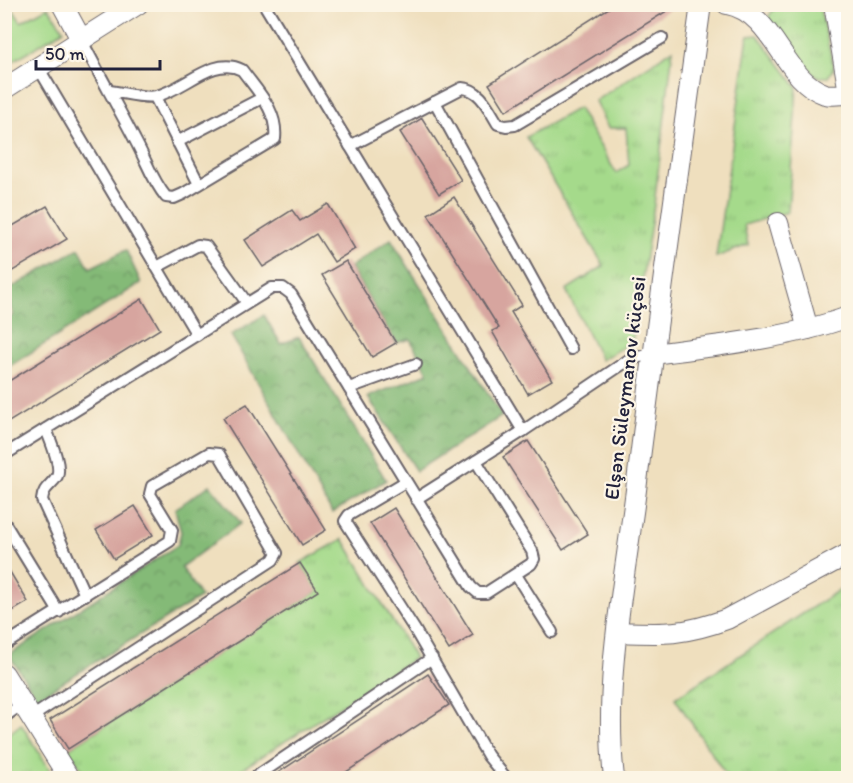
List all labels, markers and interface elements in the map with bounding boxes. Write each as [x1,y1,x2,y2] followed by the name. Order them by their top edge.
[36,33,160,71] scale bar
[45,43,85,65] text: 50 m
[598,275,651,501] street label: Elşən Süleymanov küçəsi

